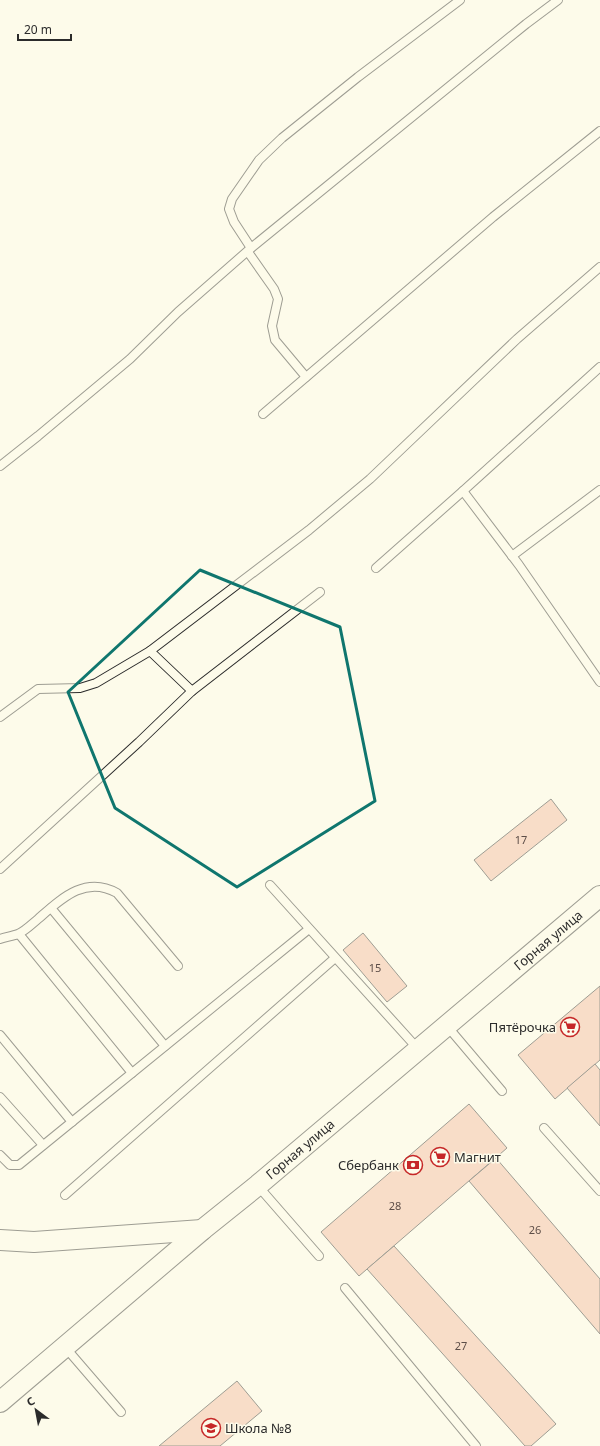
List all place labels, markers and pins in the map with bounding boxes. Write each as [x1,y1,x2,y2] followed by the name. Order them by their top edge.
[559,1016,581,1038] supermarket icon: Пятёрочка
[489,1018,556,1036] place label: Пятёрочка
[429,1146,451,1168] supermarket icon: Магнит
[454,1148,501,1166] place label: Магнит
[402,1154,424,1176] bank icon: Сбербанк
[338,1156,399,1174] place label: Сбербанк
[200,1417,222,1439] school or university icon: Школа №8
[225,1419,292,1437] place label: Школа №8

